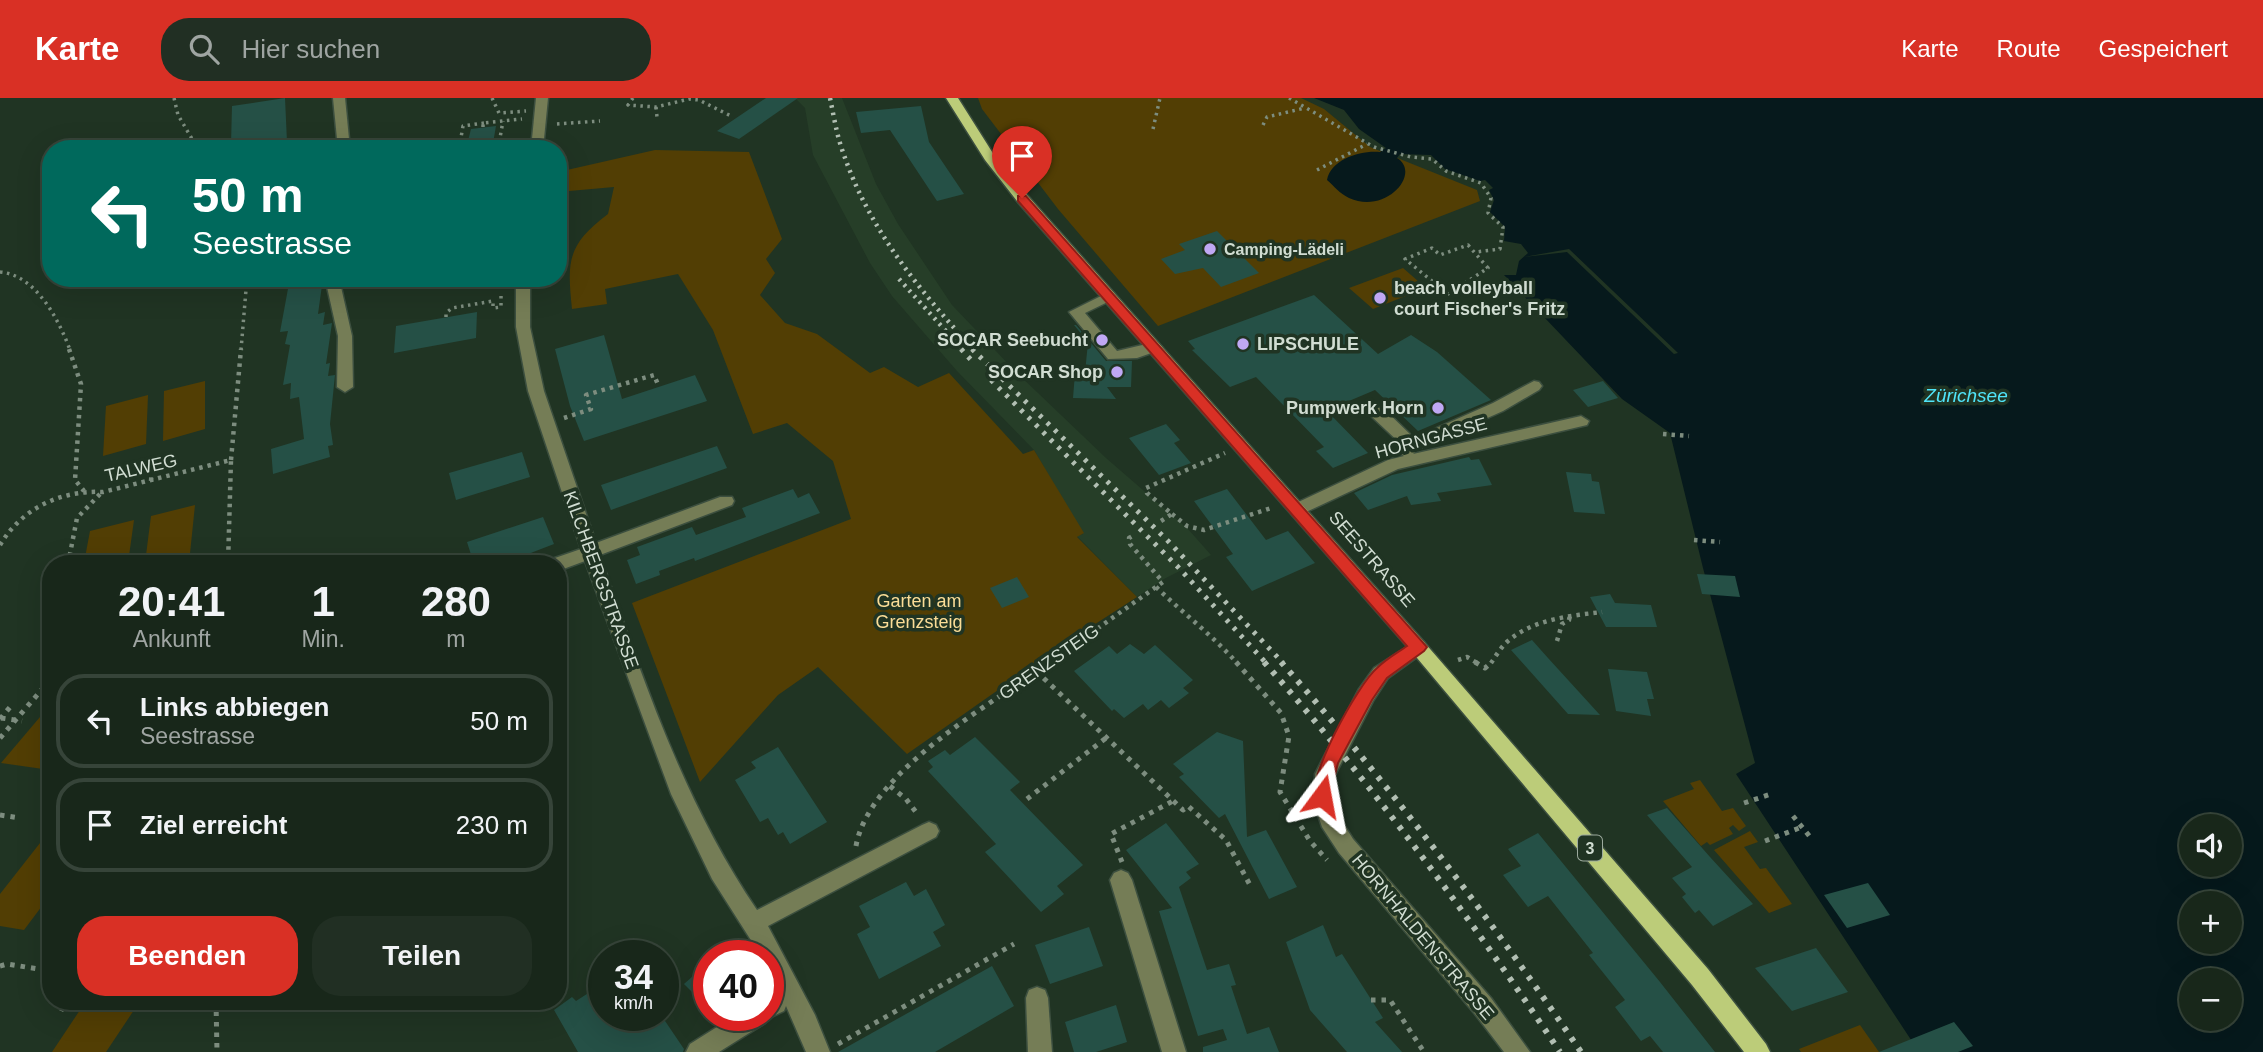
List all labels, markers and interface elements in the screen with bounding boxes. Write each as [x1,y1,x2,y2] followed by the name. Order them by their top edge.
[161,18,651,81] search box
[35,30,119,67] text: Karte
[185,30,223,68] icon: search
[241,34,380,64] text: Hier suchen
[1901,35,1959,62] text: Karte
[1997,35,2061,62] text: Route
[2099,35,2228,62] text: Gespeichert
[992,126,1052,198] pin
[1003,137,1041,175] icon: arrive
[77,168,168,259] icon: left
[192,168,304,222] text: 50 m
[192,225,352,261] text: Seestrasse
[1202,241,1218,257] marker: Camping-Lädeli
[1224,241,1344,258] place label: Camping-Lädeli
[1394,278,1565,319] place label: beach volleyball court Fischer's Fritz
[1372,290,1388,306] marker: beach volleyball court Fischer's Fritz
[937,330,1088,350] place label: SOCAR Seebucht
[1094,332,1110,348] marker: SOCAR Seebucht
[1257,334,1359,354] place label: LIPSCHULE
[1235,336,1251,352] marker: LIPSCHULE
[988,362,1103,382] place label: SOCAR Shop
[1109,364,1125,380] marker: SOCAR Shop
[1923,385,2008,406] water label: Zürichsee
[1286,398,1424,418] place label: Pumpwerk Horn
[1430,400,1446,416] marker: Pumpwerk Horn
[1373,413,1489,463] street label: HORNGASSE
[103,450,179,486] street label: TALWEG
[559,488,643,672] street label: KILCHBERGSTRASSE
[1325,507,1419,611] street label: SEESTRASSE
[118,578,225,625] text: 20:41
[311,578,335,625] text: 1
[421,578,491,625] text: 280
[875,591,963,632] park label: Garten am Grenzsteig
[995,620,1103,704] street label: GRENZSTEIG
[133,626,211,652] text: Ankunft
[301,626,345,652] text: Min.
[446,626,466,652] text: m
[140,692,329,722] text: Links abbiegen
[81,702,119,740] icon: left
[470,706,528,736] text: 50 m
[140,723,255,749] text: Seestrasse
[1285,759,1359,833] position arrow
[81,806,119,844] icon: arrive
[140,810,287,840] text: Ziel erreicht
[456,810,528,840] text: 230 m
[2179,814,2242,1031] map controls
[2179,814,2242,877] button: sound
[1578,835,1602,860] road number: 3
[1348,850,1498,1024] street label: HORNHALDENSTRASSE
[2179,891,2242,954] button: +
[77,916,298,996] button: Beenden
[312,916,532,996] button: Teilen
[693,940,784,1031] speed limit sign: 40
[614,957,653,996] text: 34
[2179,968,2242,1031] button: −
[614,993,653,1013] text: km/h

